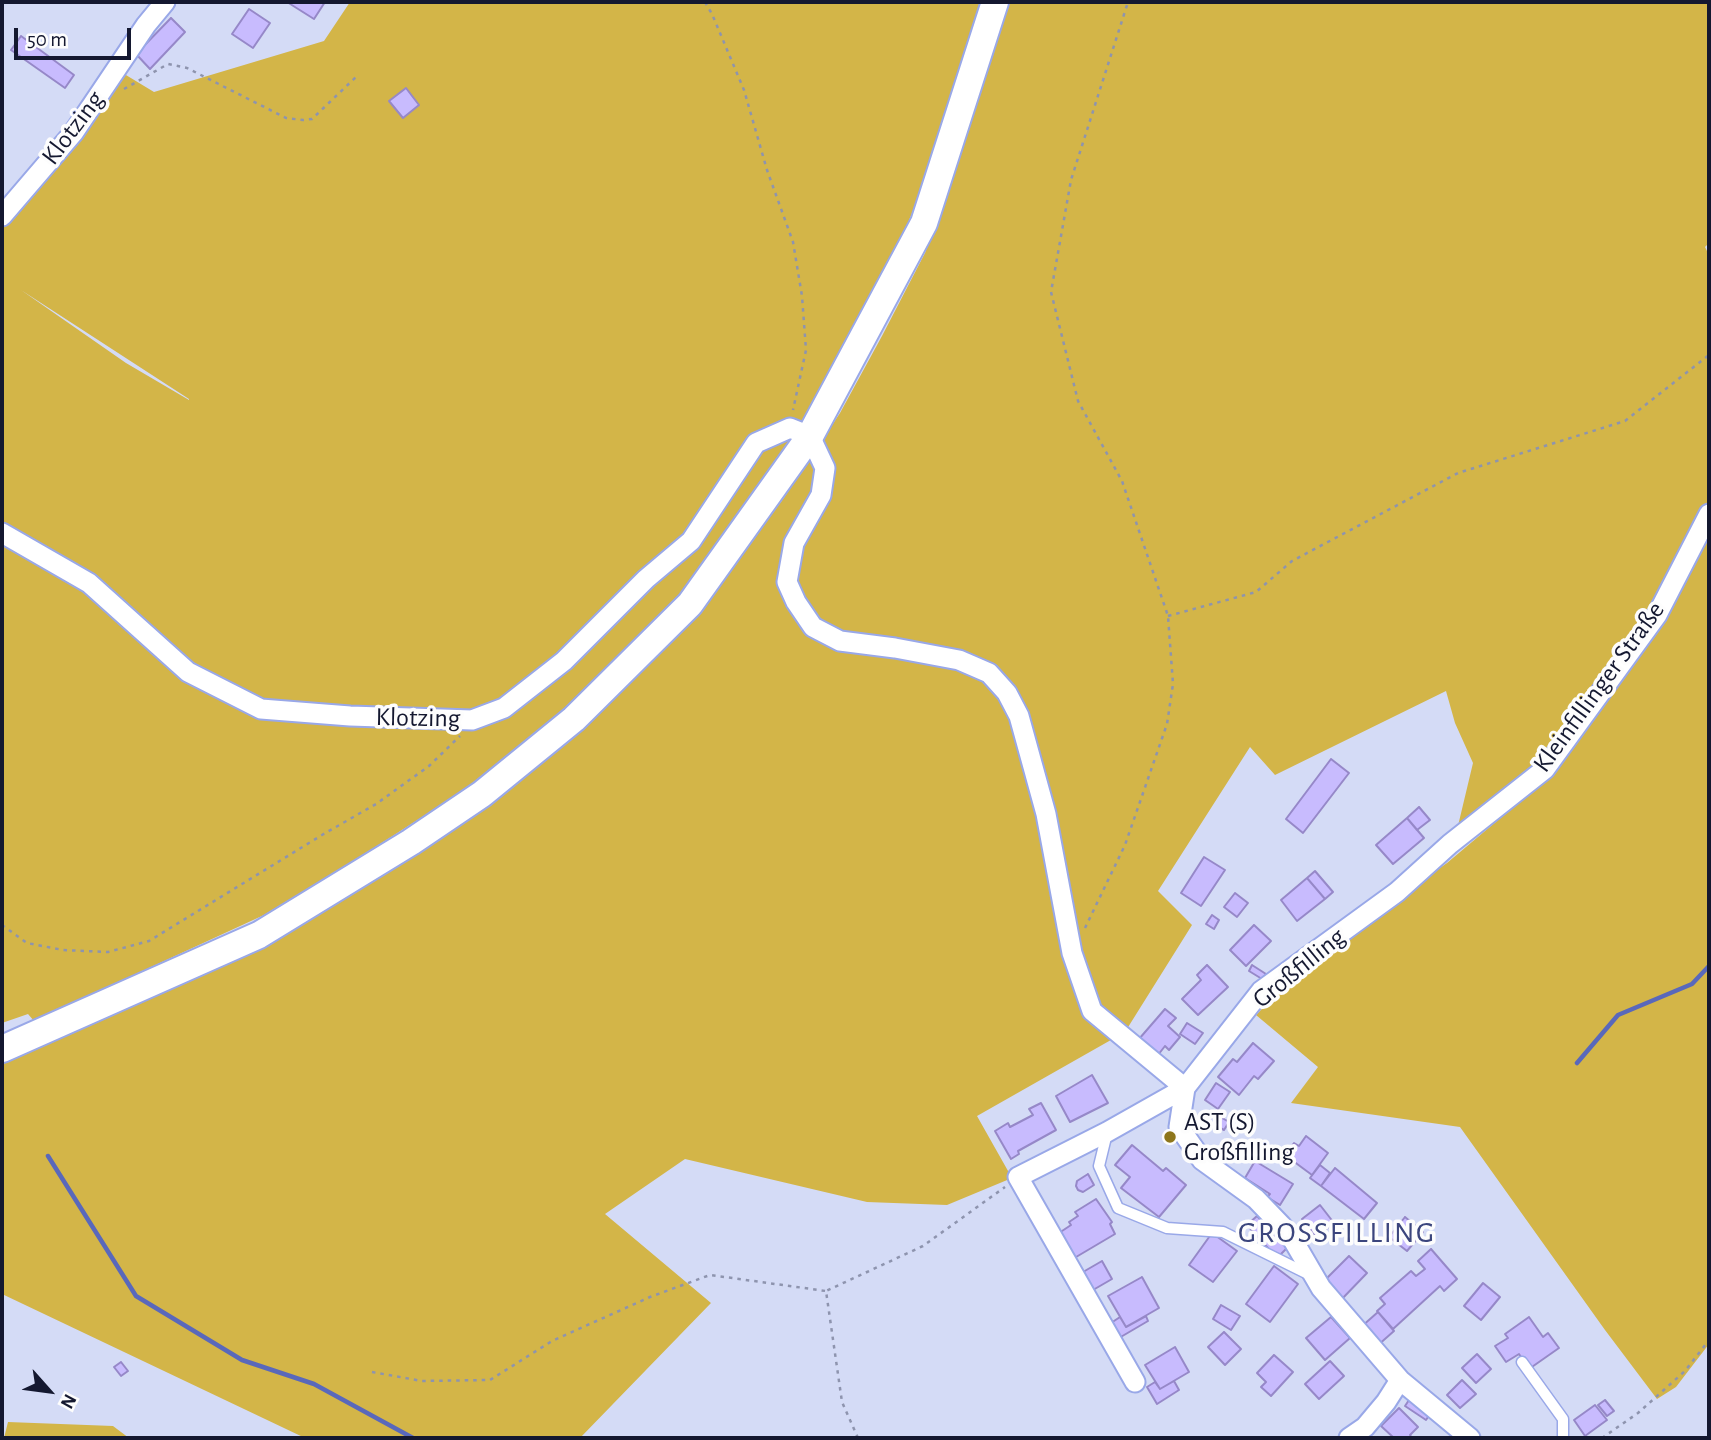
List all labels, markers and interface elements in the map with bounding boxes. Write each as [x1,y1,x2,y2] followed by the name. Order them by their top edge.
[18,14,135,58] scale bar
[27,29,67,50] text: 50 m
[35,85,111,171] street label: Klotzing
[1527,596,1671,778] street label: Kleinfillinger Straße
[375,702,461,734] street label: Klotzing
[1246,921,1352,1015] street label: Großfilling
[1184,1106,1294,1168] place label: AST (S) Großfilling
[1162,1129,1178,1145] marker: AST (S) Großfilling
[1240,1215,1434,1251] district label: GROSSFILLING
[14,1356,84,1426] north arrow
[56,1391,79,1411] text: N

